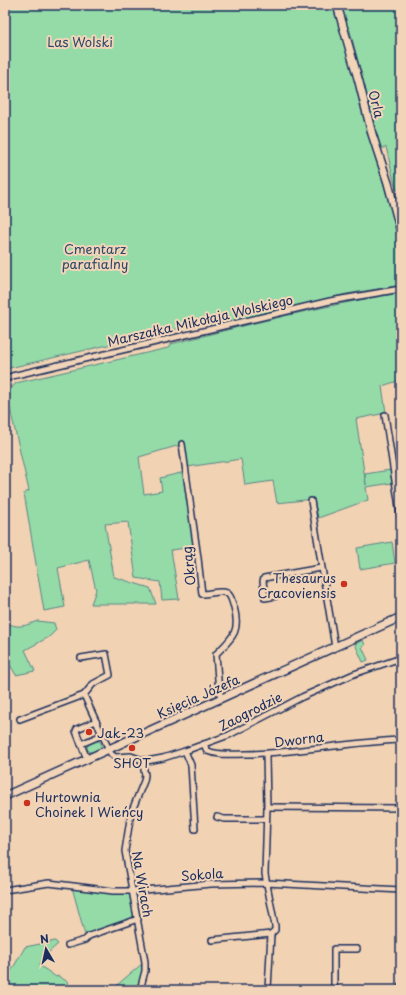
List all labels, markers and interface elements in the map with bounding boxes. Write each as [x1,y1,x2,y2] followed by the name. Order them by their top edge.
[47,32,113,51] park label: Las Wolski
[364,88,390,121] street label: Orla
[62,239,128,273] park label: Cmentarz parafialny
[105,289,295,351] street label: Marszałka Mikołaja Wolskiego
[176,545,200,587] street label: Okrąg
[257,568,336,602] place label: Thesaurus Cracoviensis
[339,579,349,589] marker: Thesaurus Cracoviensis
[154,669,243,723] street label: Księcia Józefa
[215,687,285,735] street label: Zaogrodzie
[97,723,144,742] place label: Jak-23
[273,726,326,751] street label: Dworna
[84,727,94,737] marker: Jak-23
[127,743,137,753] marker: SHOT
[113,753,151,772] place label: SHOT
[35,787,143,821] place label: Hurtownia Choinek I Wieńcy
[22,798,32,808] marker: Hurtownia Choinek I Wieńcy
[128,849,158,919] street label: Na Wirach
[180,863,225,885] street label: Sokola
[26,929,66,969] north arrow
[39,930,50,948] text: N

